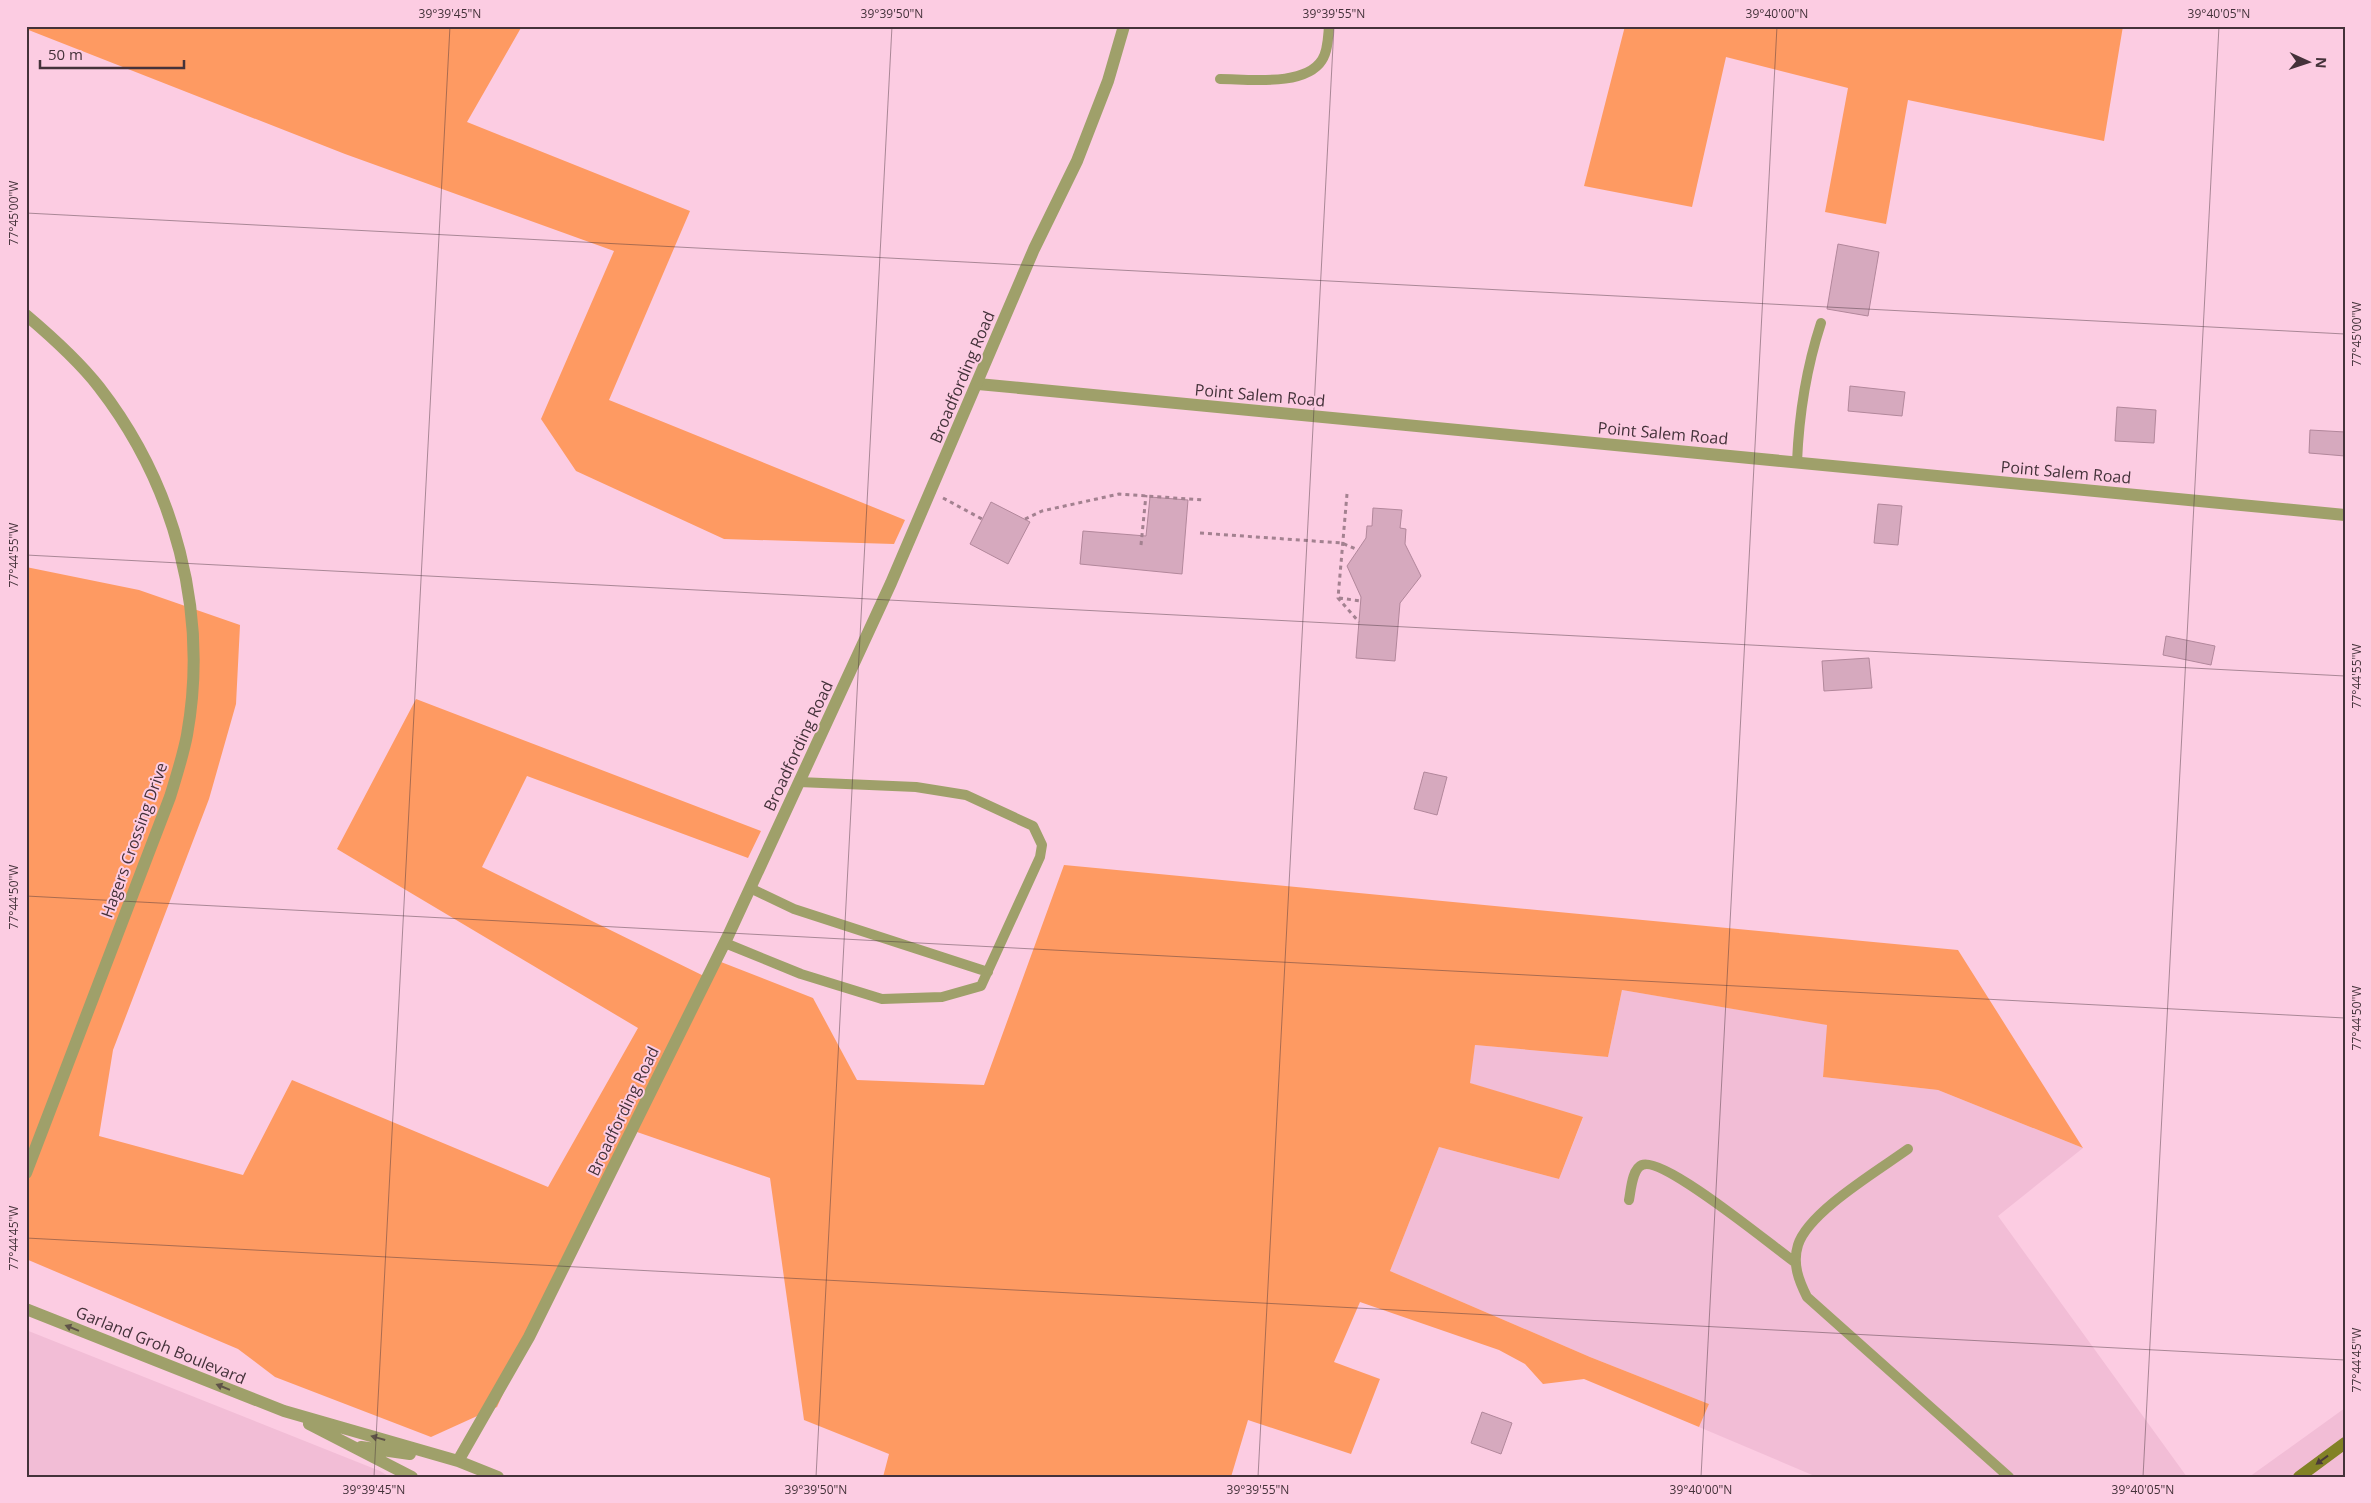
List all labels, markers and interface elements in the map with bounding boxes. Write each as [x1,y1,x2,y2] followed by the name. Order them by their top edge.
[419,5,481,22] text: 39°39'45"N
[861,5,923,22] text: 39°39'50"N
[1303,5,1365,22] text: 39°39'55"N
[1746,5,1808,22] text: 39°40'00"N
[2188,5,2250,22] text: 39°40'05"N
[40,38,184,70] scale bar
[2284,38,2334,88] north arrow
[48,44,83,64] text: 50 m
[2312,57,2331,69] text: N
[5,181,22,245] text: 77°45'00"W
[2348,302,2365,366] text: 77°45'00"W
[924,308,1000,446] street label: Broadfording Road
[1194,378,1326,412] street label: Point Salem Road
[1597,416,1729,450] street label: Point Salem Road
[2000,455,2132,489] street label: Point Salem Road
[5,523,22,587] text: 77°44'55"W
[2348,644,2365,708] text: 77°44'55"W
[758,677,838,815] street label: Broadfording Road
[96,759,172,921] street label: Hagers Crossing Drive
[5,865,22,929] text: 77°44'50"W
[2348,986,2365,1050] text: 77°44'50"W
[582,1043,664,1179] street label: Broadfording Road
[5,1206,22,1270] text: 77°44'45"W
[73,1301,249,1389] street label: Garland Groh Boulevard
[65,1323,79,1331] one-way arrow
[2348,1328,2365,1392] text: 77°44'45"W
[216,1383,231,1390] one-way arrow
[370,1433,385,1441] one-way arrow
[2315,1455,2329,1465] one-way arrow
[343,1481,405,1498] text: 39°39'45"N
[785,1481,847,1498] text: 39°39'50"N
[1227,1481,1289,1498] text: 39°39'55"N
[1670,1481,1732,1498] text: 39°40'00"N
[2112,1481,2174,1498] text: 39°40'05"N

